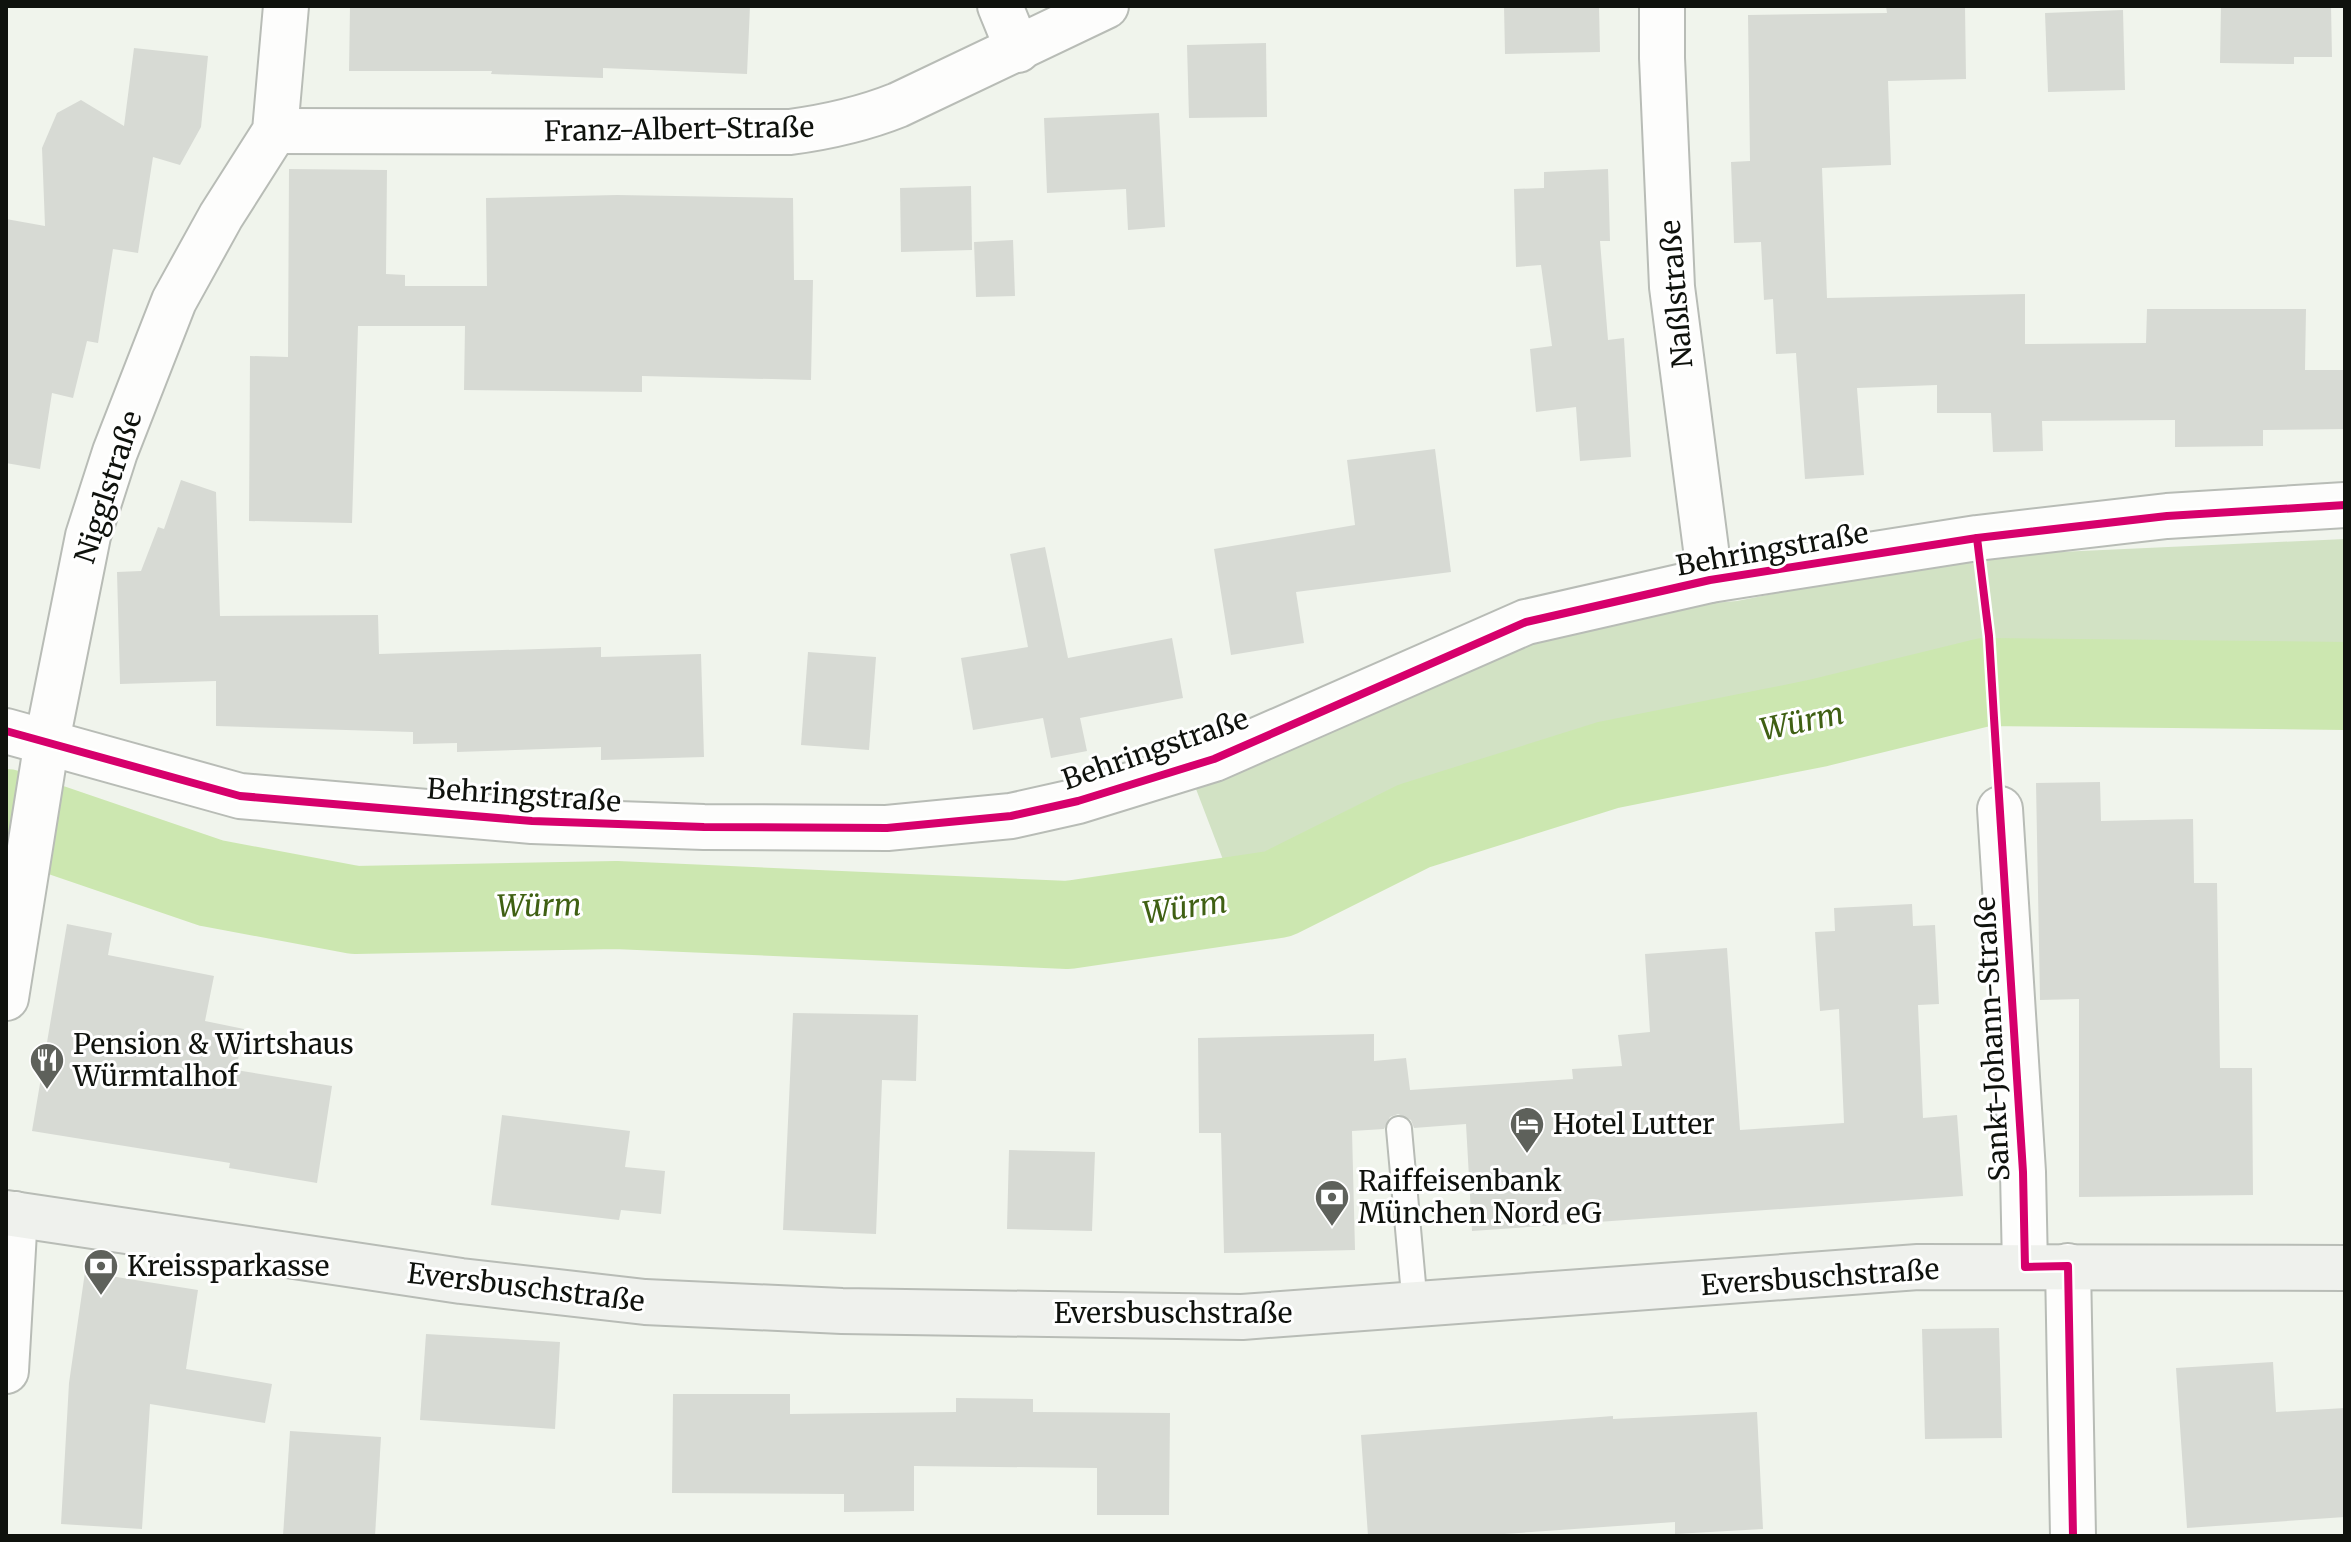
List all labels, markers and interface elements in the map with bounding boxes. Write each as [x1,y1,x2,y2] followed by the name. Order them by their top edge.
[544,109,814,149] street label: Franz-Albert-Straße
[1652,219,1700,369] street label: Naßlstraße
[66,406,150,568] street label: Nigglstraße
[1673,514,1871,584] street label: Behringstraße
[1756,694,1847,748] water label: Würm
[1057,700,1253,798] street label: Behringstraße
[426,770,622,820] street label: Behringstraße
[1140,882,1230,932] water label: Würm
[496,885,582,925] water label: Würm
[1967,896,2017,1182] street label: Sankt-Johann-Straße
[72,1026,354,1094] place label: Pension & Wirtshaus Würmtalhof
[28,1041,66,1091] restaurant icon: Pension & Wirtshaus Würmtalhof
[1508,1105,1546,1155] hotel icon: Hotel Lutter
[1553,1106,1715,1142] place label: Hotel Lutter
[1358,1163,1602,1231] place label: Raiffeisenbank München Nord eG
[1313,1178,1351,1228] bank icon: Raiffeisenbank München Nord eG
[82,1247,120,1297] bank icon: Kreissparkasse
[127,1248,329,1284] place label: Kreissparkasse
[1700,1251,1940,1303] street label: Eversbuschstraße
[405,1255,647,1319] street label: Eversbuschstraße
[1054,1295,1292,1331] street label: Eversbuschstraße

